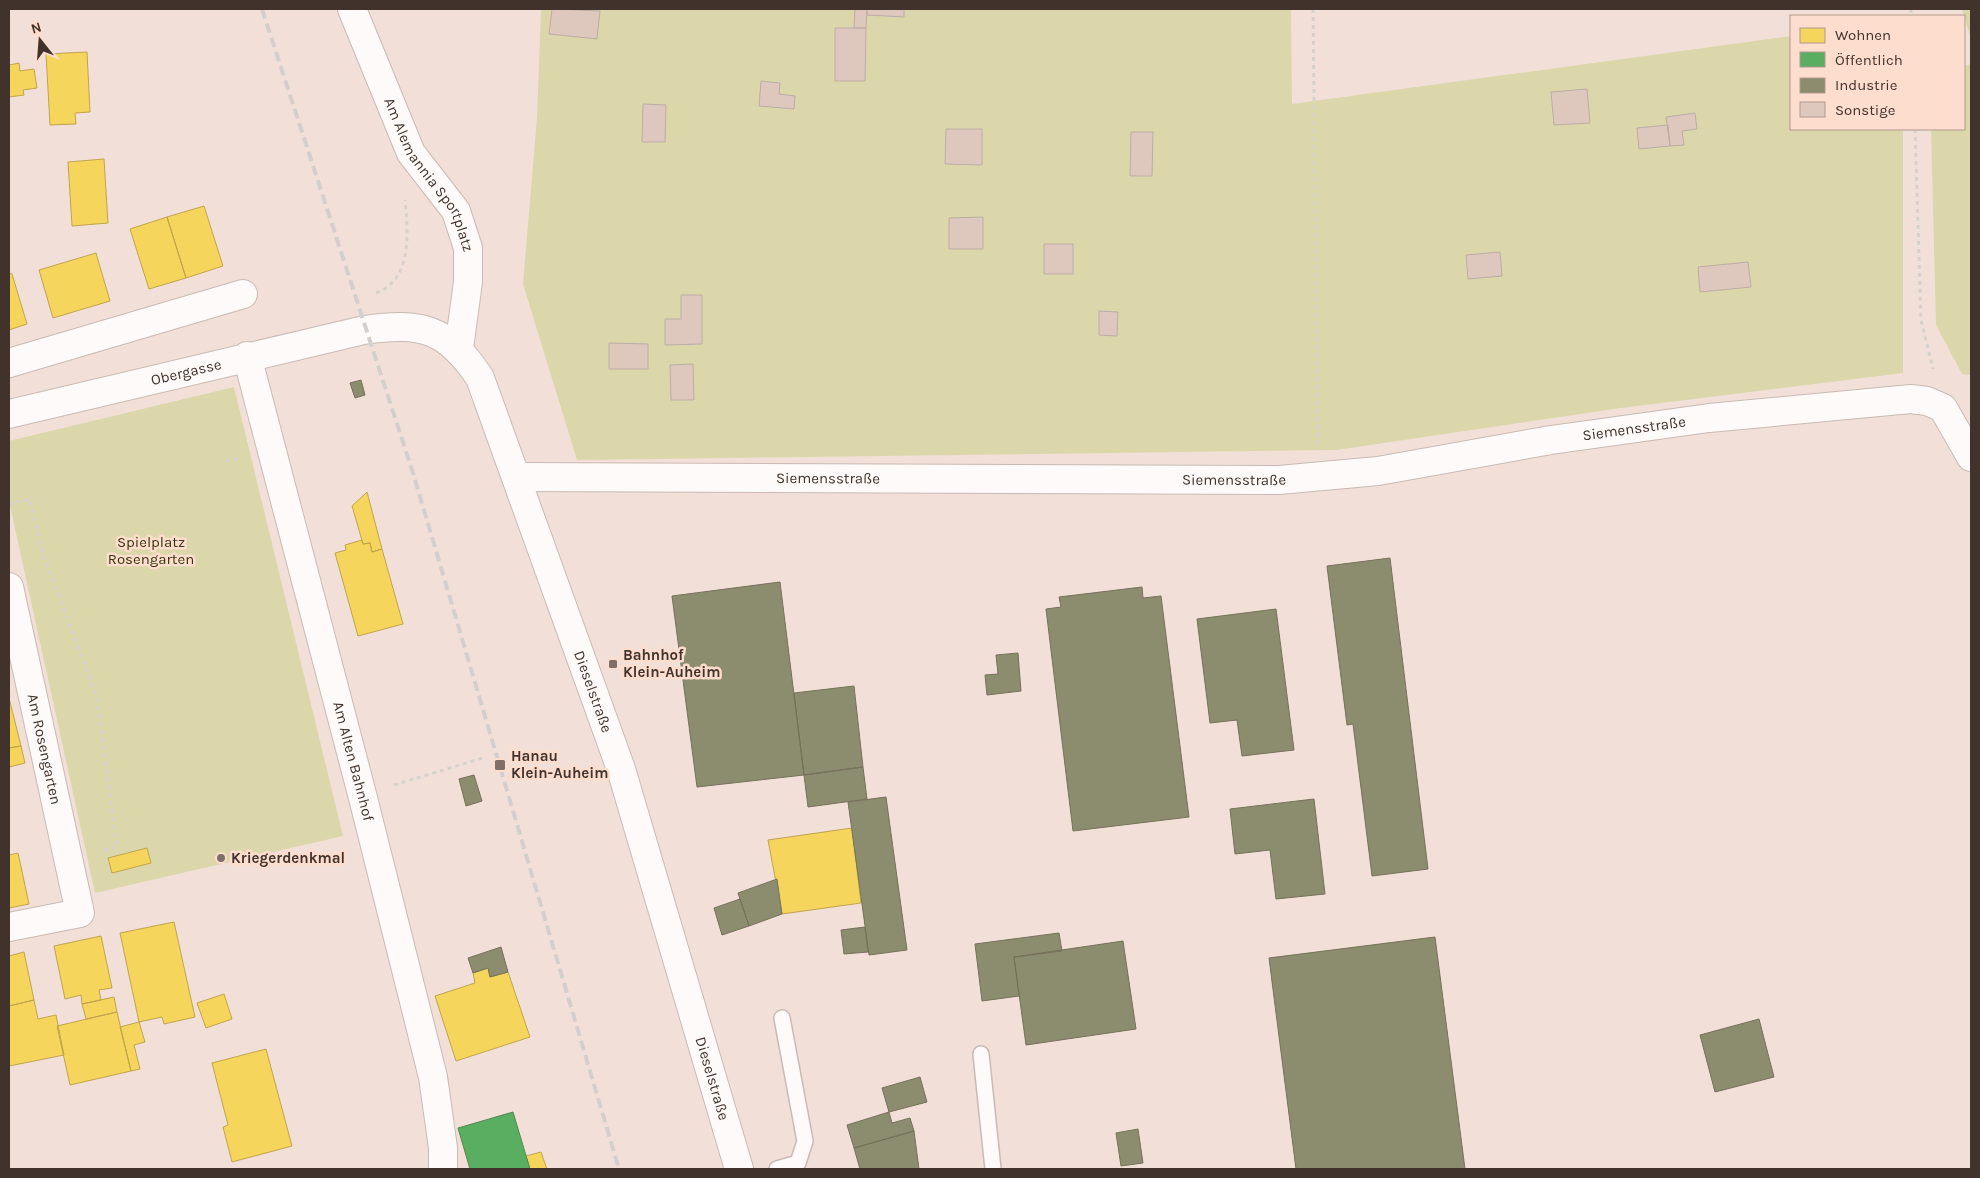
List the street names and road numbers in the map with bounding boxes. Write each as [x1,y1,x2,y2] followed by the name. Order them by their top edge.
[380,95,478,254] street label: Am Alemannia Sportplatz
[149,355,223,389] street label: Obergasse
[1581,412,1687,445] street label: Siemensstraße
[776,469,880,487] street label: Siemensstraße
[1182,470,1287,489] street label: Siemensstraße
[570,648,616,735] street label: Dieselstraße
[24,692,65,806] street label: Am Rosengarten
[329,699,378,824] street label: Am Alten Bahnhof
[691,1035,733,1122] street label: Dieselstraße

